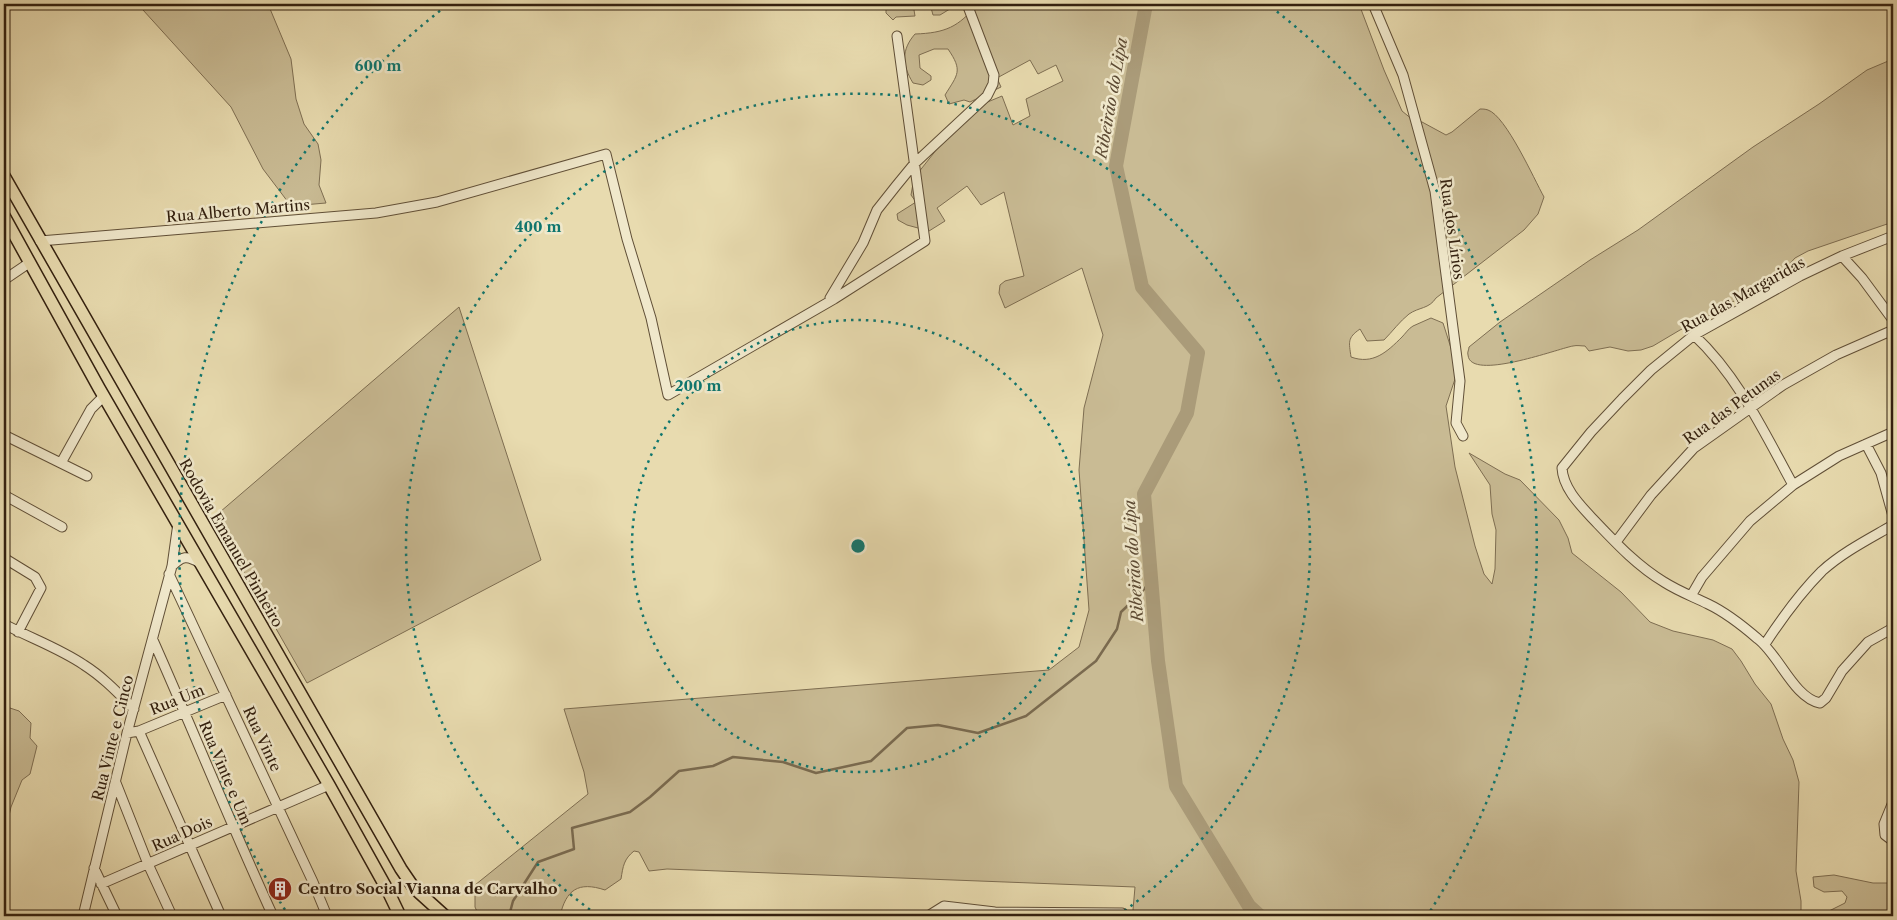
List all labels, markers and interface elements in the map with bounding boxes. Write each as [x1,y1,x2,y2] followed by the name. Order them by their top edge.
[1090,36,1132,162] water label: Ribeirão do Lipa
[355,56,401,75] text: 600 m
[1436,177,1469,281] street label: Rua dos Lírios
[165,195,311,226] street label: Rua Alberto Martins
[515,217,561,236] text: 400 m
[1677,253,1808,337] street label: Rua das Margaridas
[1679,365,1784,448] street label: Rua das Petunas
[675,376,721,395] text: 200 m
[175,455,288,630] street label: Rodovia Emanuel Pinheiro
[1119,499,1147,625] water label: Ribeirão do Lipa
[849,537,867,555] centre of rings
[88,673,137,803] street label: Rua Vinte e Cinco
[147,680,207,719] street label: Rua Um
[239,703,286,774] street label: Rua Vinte
[195,718,256,828] street label: Rua Vinte e Um
[149,812,215,855] street label: Rua Dois
[267,876,293,902] building icon: Centro Social Vianna de Carvalho
[298,879,557,898] place label: Centro Social Vianna de Carvalho

